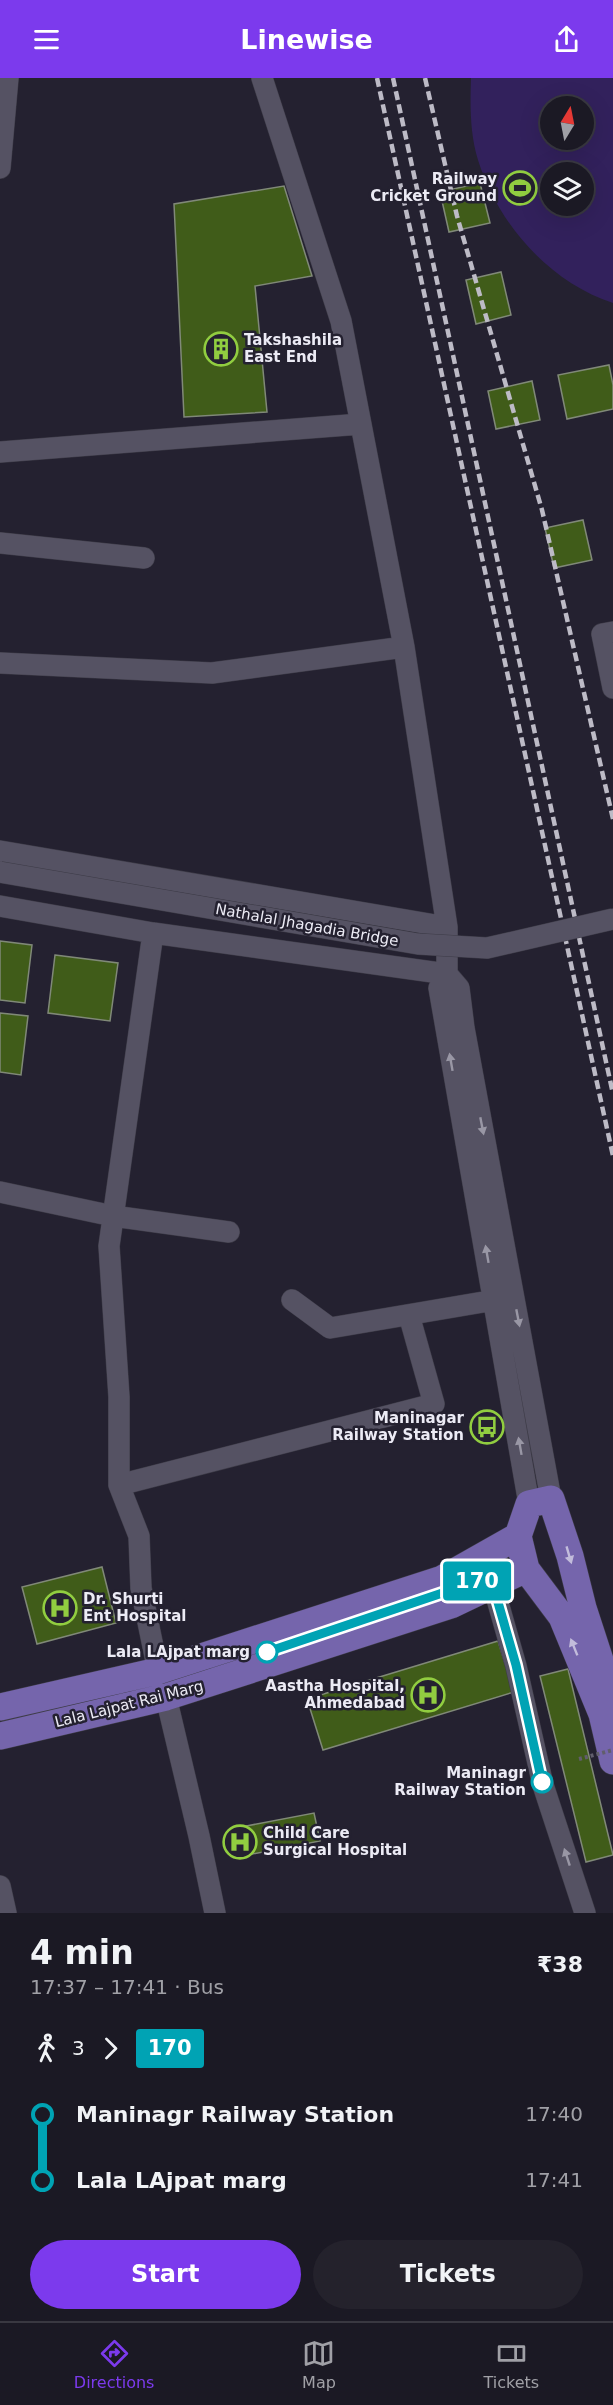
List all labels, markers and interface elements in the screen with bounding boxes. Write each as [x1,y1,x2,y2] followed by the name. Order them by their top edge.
[30,23,63,56] icon: menu
[550,23,583,56] icon: share
[240,24,373,55] text: Linewise
[540,96,594,150] north arrow
[540,96,594,216] map controls
[540,162,594,216] button: layers
[370,170,497,205] place label: Railway Cricket Ground
[502,170,538,206] sports icon: Railway Cricket Ground
[203,331,239,367] building icon: Takshashila East End
[244,331,342,366] place label: Takshashila East End
[214,900,400,950] street label: Nathalal Jhagadia Bridge
[446,1053,455,1072] one-way arrow
[478,1117,487,1136] one-way arrow
[482,1244,491,1263] one-way arrow
[514,1309,523,1328] one-way arrow
[332,1409,465,1444] place label: Maninagar Railway Station
[469,1409,505,1445] bus stop icon: Maninagar Railway Station
[515,1437,524,1456] one-way arrow
[565,1546,574,1564] one-way arrow
[442,1562,512,1600] line badge: 170
[455,1569,499,1593] text: 170
[42,1590,78,1626] hospital icon: Dr. Shurti Ent Hospital
[83,1590,186,1625] place label: Dr. Shurti Ent Hospital
[569,1637,579,1655] one-way arrow
[256,1641,278,1663] marker: Lala LAjpat marg
[106,1643,250,1661] place label: Lala LAjpat marg
[53,1677,205,1731] street label: Lala Lajpat Rai Marg
[265,1677,405,1712] place label: Aastha Hospital, Ahmedabad
[410,1677,446,1713] hospital icon: Aastha Hospital, Ahmedabad
[394,1764,527,1799] place label: Maninagr Railway Station
[531,1771,553,1793] marker: Maninagr Railway Station
[222,1824,258,1860] hospital icon: Child Care Surgical Hospital
[263,1824,407,1859] place label: Child Care Surgical Hospital
[561,1848,571,1866] one-way arrow
[30,1933,134,1972] text: 4 min
[537,1952,583,1977] text: ₹38
[30,1975,224,1999] text: 17:37 – 17:41 · Bus
[30,2032,63,2065] icon: walk
[94,2032,127,2065] icon: forward
[72,2036,85,2060] text: 3
[148,2036,192,2060] text: 170
[76,2102,394,2127] text: Maninagr Railway Station
[525,2102,583,2126] text: 17:40
[76,2168,287,2193] text: Lala LAjpat marg
[525,2168,583,2192] text: 17:41
[30,2240,301,2309] button: Start
[313,2240,583,2309] button: Tickets
[74,2337,154,2392] tab: Directions
[302,2337,336,2392] tab: Map
[483,2337,539,2392] tab: Tickets

